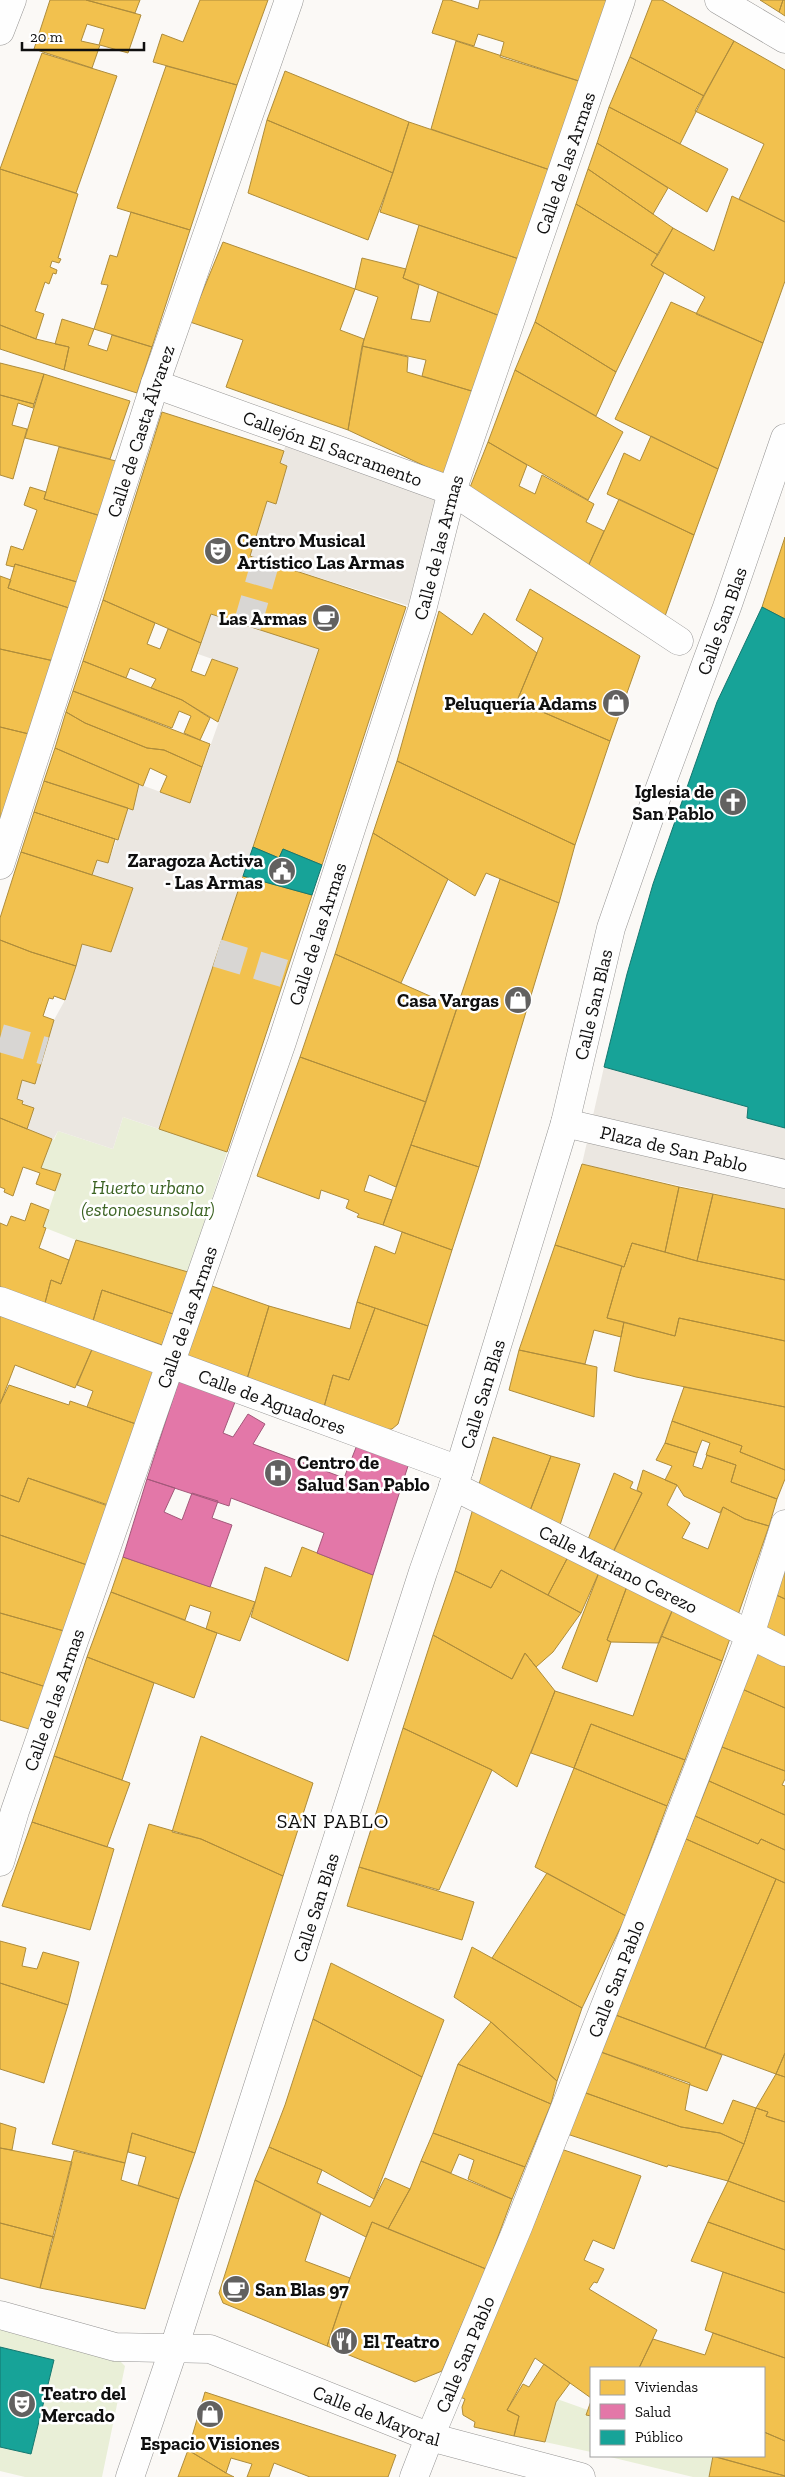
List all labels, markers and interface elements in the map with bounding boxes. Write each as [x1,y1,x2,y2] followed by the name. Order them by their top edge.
[22,20,145,52] scale bar
[30,28,63,46] text: 20 m
[530,89,601,237] street label: Calle de las Armas
[102,342,180,520] street label: Calle de Casta Álvarez
[240,406,426,491] street label: Callejón El Sacramento
[408,472,469,623] street label: Calle de las Armas
[237,529,405,574] place label: Centro Musical Artístico Las Armas
[203,536,233,566] theatre icon: Centro Musical Artístico Las Armas
[692,564,752,678] street label: Calle San Blas
[311,603,341,633] cafe icon: Las Armas
[219,607,307,630] place label: Las Armas
[601,688,631,718] shop icon: Peluquería Adams
[444,692,597,715] place label: Peluquería Adams
[632,780,714,825] place label: Iglesia de San Pablo
[718,787,748,817] church icon: Iglesia de San Pablo
[127,849,263,894] place label: Zaragoza Activa - Las Armas
[267,856,297,886] public building icon: Zaragoza Activa - Las Armas
[284,859,351,1008] street label: Calle de las Armas
[569,947,618,1062] street label: Calle San Blas
[503,985,533,1015] shop icon: Casa Vargas
[397,989,499,1012] place label: Casa Vargas
[598,1121,750,1177] street label: Plaza de San Pablo
[81,1176,215,1221] park label: Huerto urbano (estonoesunsolar)
[152,1243,222,1391] street label: Calle de las Armas
[455,1336,510,1452] street label: Calle San Blas
[195,1364,349,1439] street label: Calle de Aguadores
[297,1451,430,1496] place label: Centro de Salud San Pablo
[263,1458,293,1488] hospital icon: Centro de Salud San Pablo
[535,1520,702,1619] street label: Calle Mariano Cerezo
[19,1626,89,1774] street label: Calle de las Armas
[277,1809,389,1833] district label: SAN PABLO
[288,1850,344,1965] street label: Calle San Blas
[583,1916,650,2041] street label: Calle San Pablo
[221,2274,251,2304] cafe icon: San Blas 97
[255,2278,349,2301] place label: San Blas 97
[430,2292,500,2416] street label: Calle San Pablo
[329,2326,359,2356] restaurant icon: El Teatro
[363,2330,440,2353] place label: El Teatro
[590,2367,765,2457] legend
[634,2378,698,2396] text: Viviendas
[309,2380,443,2451] street label: Calle de Mayoral
[41,2382,127,2427] place label: Teatro del Mercado
[7,2389,37,2419] theatre icon: Teatro del Mercado
[195,2399,225,2429] shop icon: Espacio Visiones
[635,2403,672,2421] text: Salud
[635,2428,683,2446] text: Público
[140,2432,280,2455] place label: Espacio Visiones

